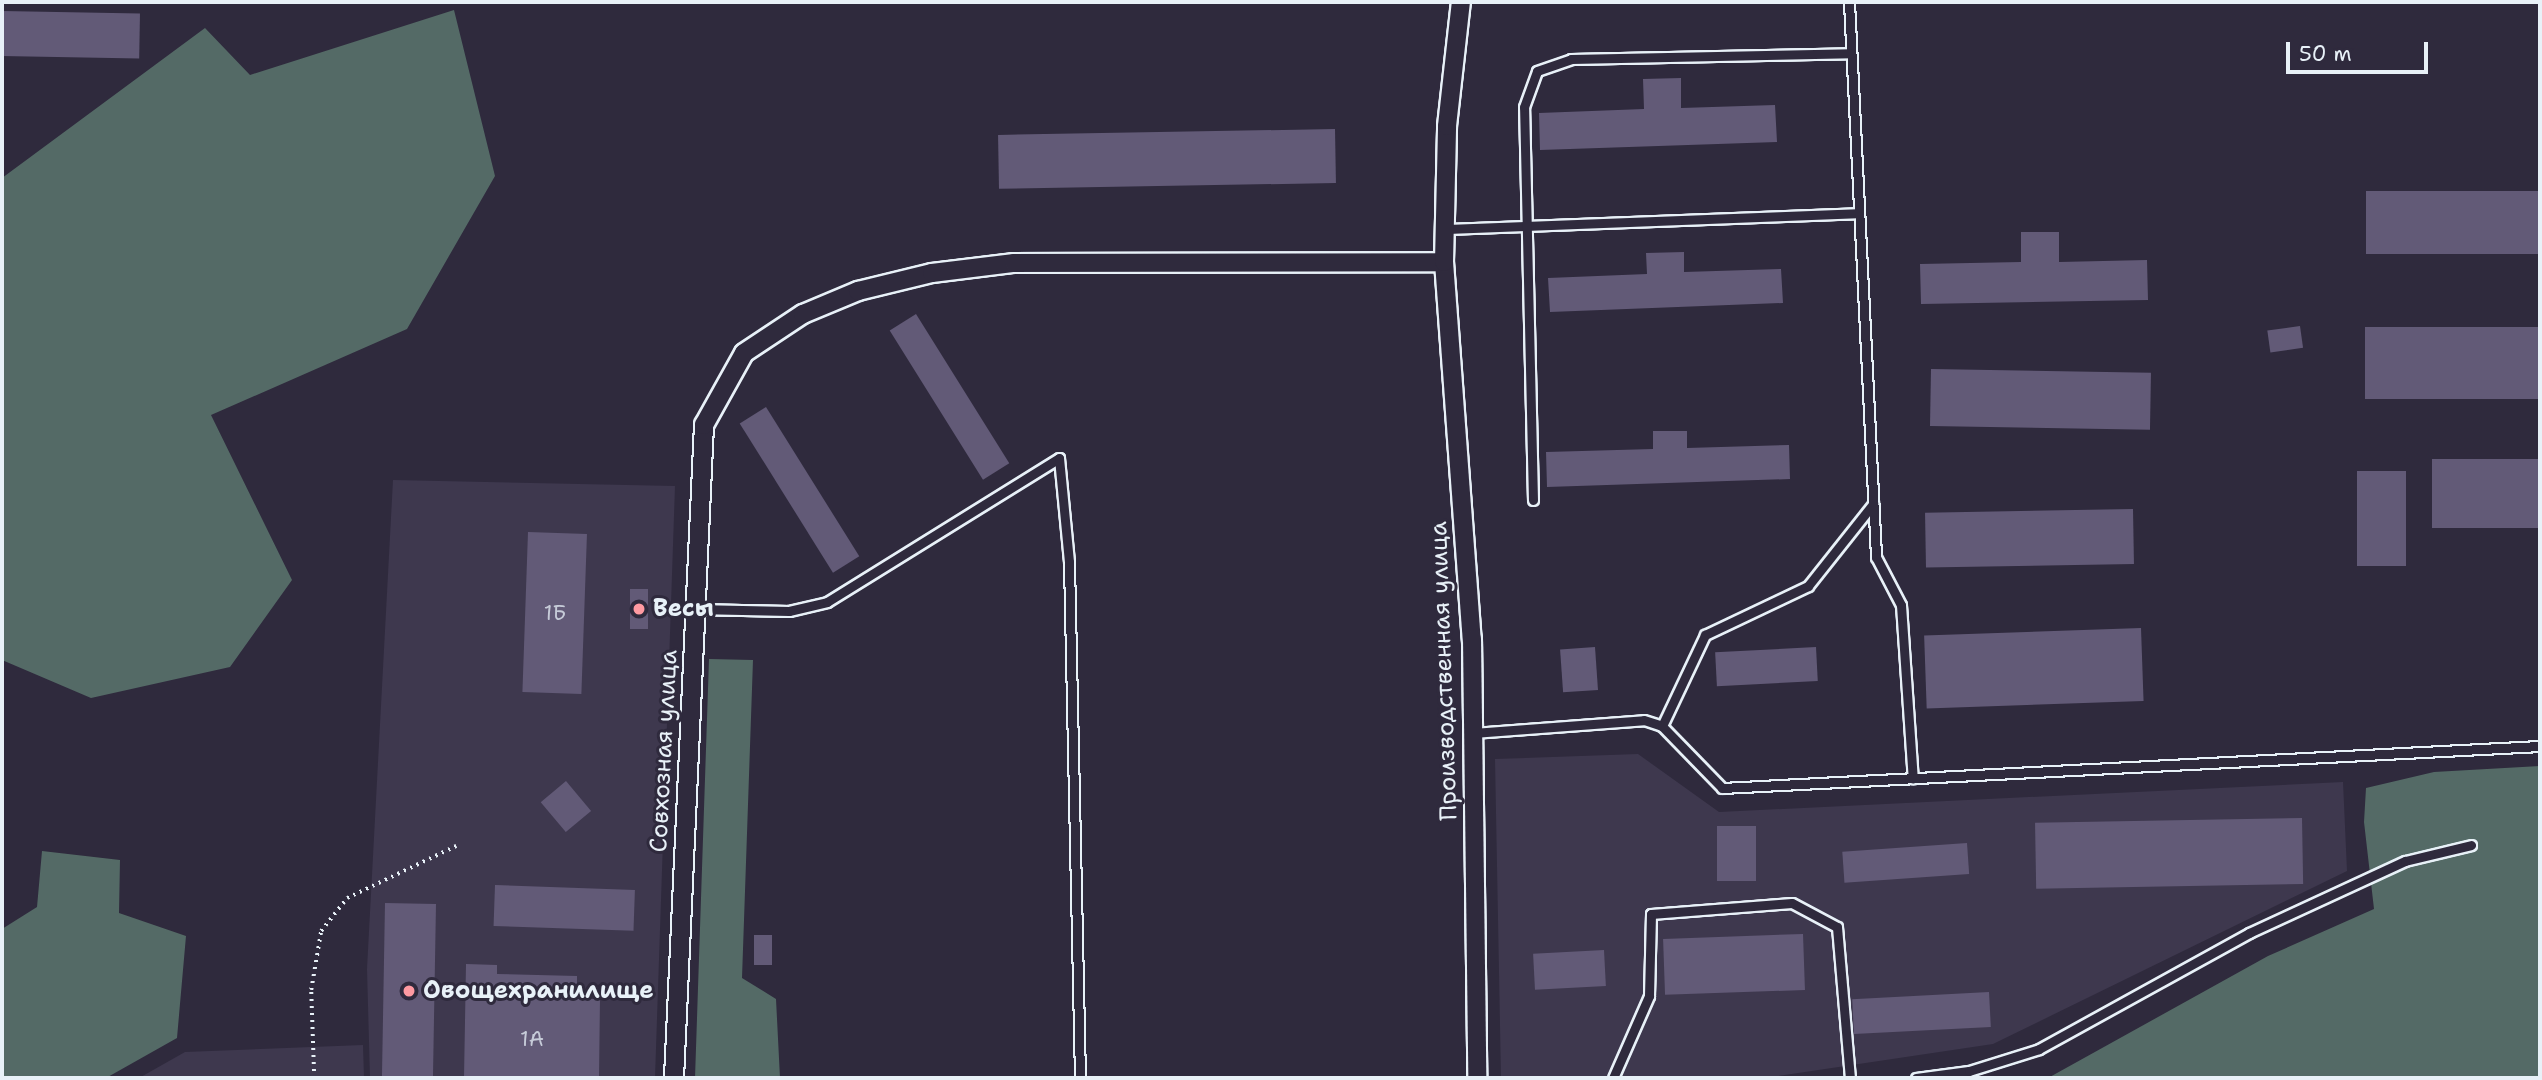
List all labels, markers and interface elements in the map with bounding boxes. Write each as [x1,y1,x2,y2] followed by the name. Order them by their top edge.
[2290,28,2432,72] scale bar
[2299,40,2352,68] text: 50 m
[1424,521,1464,821] street label: Производственная улица
[653,595,714,623] place label: Весы
[544,600,566,626] house number: 1Б
[631,601,647,617] marker: Весы
[644,649,684,853] street label: Совхозная улица
[423,977,654,1005] place label: Овощехранилище
[401,983,417,999] marker: Овощехранилище
[520,1026,544,1052] house number: 1А

